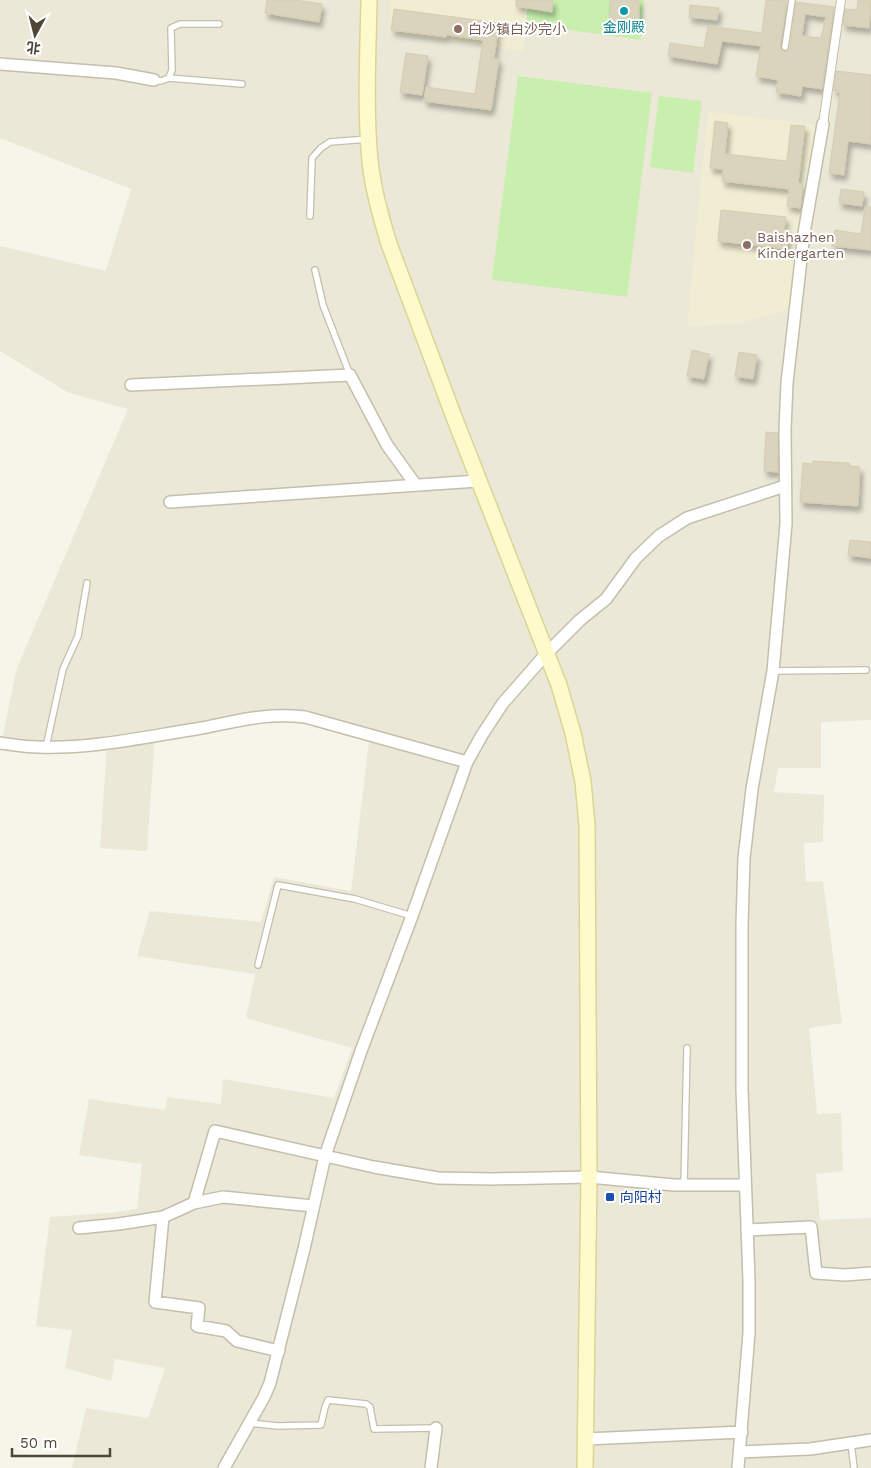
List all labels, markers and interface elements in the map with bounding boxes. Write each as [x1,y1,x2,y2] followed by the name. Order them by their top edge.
[618,5,630,17] marker: 金刚殿
[10,10,60,60] north arrow
[603,19,645,35] place label: 金刚殿
[468,21,566,37] place label: 白沙镇白沙完小
[452,23,464,35] marker: 白沙镇白沙完小
[25,39,41,57] text: 北
[757,229,844,261] place label: Baishazhen Kindergarten
[741,239,753,251] marker: Baishazhen Kindergarten
[620,1189,662,1205] place label: 向阳村
[604,1191,616,1203] marker: 向阳村
[12,1426,110,1458] scale bar
[20,1434,57,1452] text: 50 m

